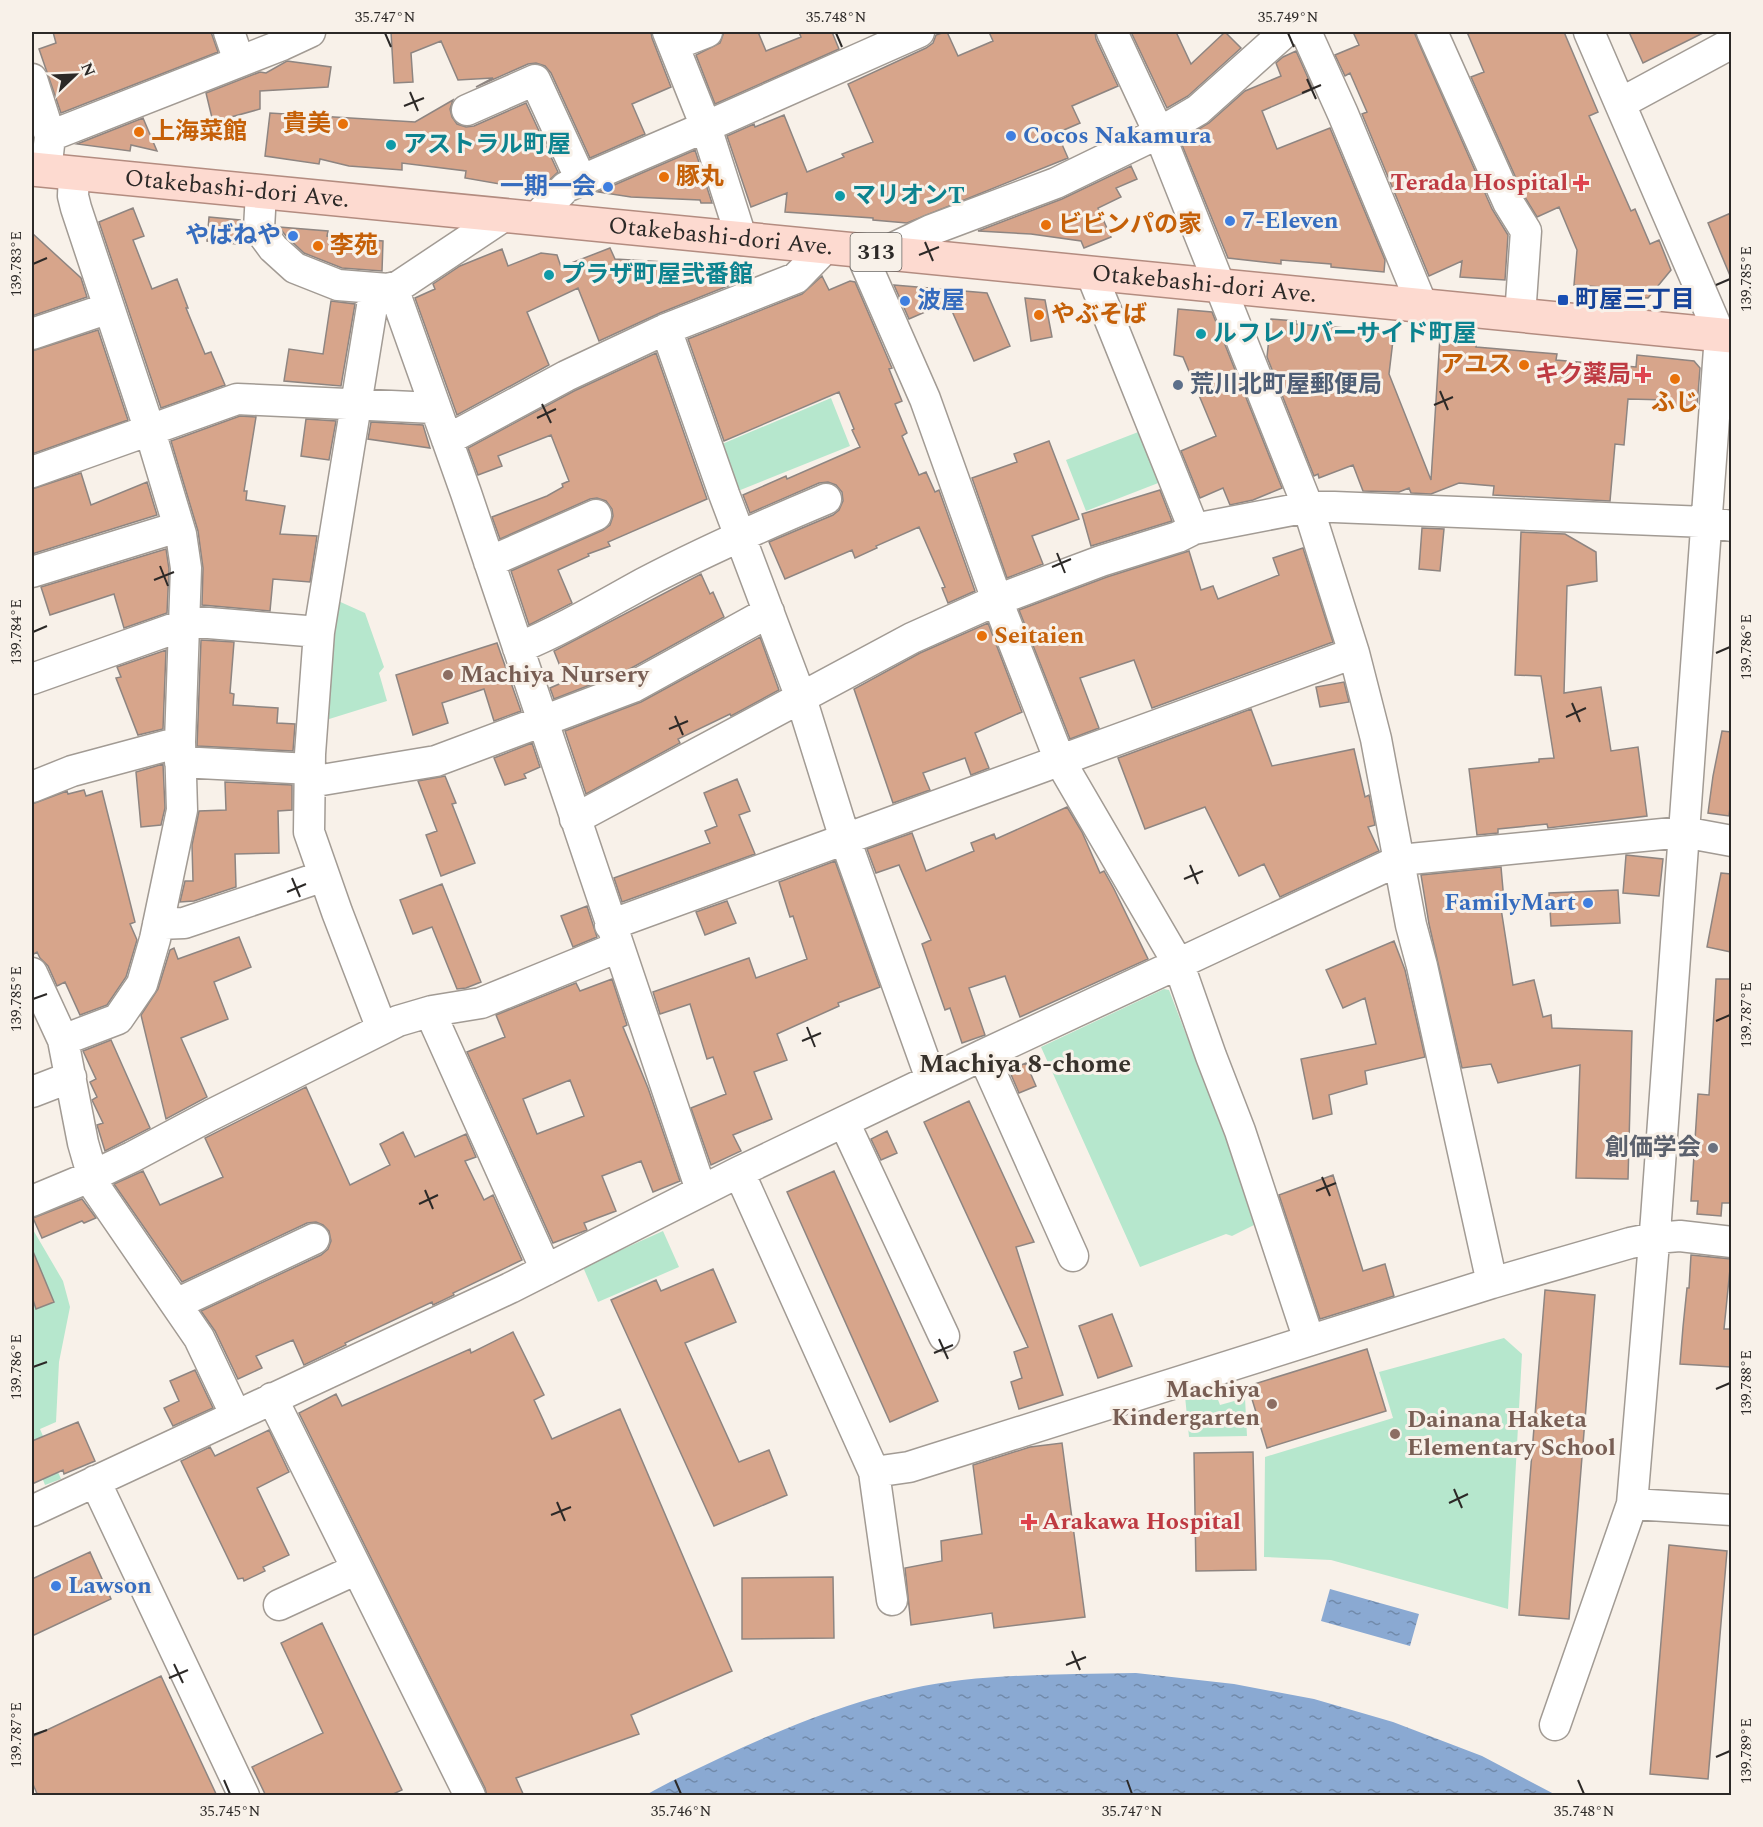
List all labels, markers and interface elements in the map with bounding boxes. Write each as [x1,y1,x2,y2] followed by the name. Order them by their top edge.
[355,6,415,29] text: 35.747°N
[806,6,866,29] text: 35.748°N
[1258,6,1318,29] text: 35.749°N
[45,45,105,105] north arrow
[74,59,101,80] text: N
[283,106,331,142] place label: 貴美
[151,114,247,150] place label: 上海菜館
[336,117,350,131] marker: 貴美
[1023,118,1212,154] place label: Cocos Nakamura
[132,125,146,139] marker: 上海菜館
[403,127,571,163] place label: アストラル町屋
[1004,129,1018,143] marker: Cocos Nakamura
[384,138,398,152] marker: アストラル町屋
[676,159,724,195] place label: 豚丸
[123,160,351,218] street label: Otakebashi-dori Ave.
[1390,165,1568,201] place label: Terada Hospital
[500,169,596,205] place label: 一期一会
[657,170,671,184] marker: 豚丸
[1572,174,1590,192] marker: Terada Hospital
[852,178,965,214] place label: マリオンT
[601,180,615,194] marker: 一期一会
[833,189,847,203] marker: マリオンT
[1242,203,1339,239] place label: 7-Eleven
[1058,207,1202,243] place label: ビビンパの家
[607,208,835,266] street label: Otakebashi-dori Ave.
[1223,214,1237,228] marker: 7-Eleven
[185,218,281,254] place label: やばねや
[1039,218,1053,232] marker: ビビンパの家
[330,228,378,264] place label: 李苑
[286,229,300,243] marker: やばねや
[5,231,28,297] text: 139.783°E
[850,233,902,271] road number: 313
[311,239,325,253] marker: 李苑
[1735,246,1758,312] text: 139.785°E
[1090,255,1318,313] street label: Otakebashi-dori Ave.
[561,257,753,293] place label: プラザ町屋弐番館
[542,268,556,282] marker: プラザ町屋弐番館
[1575,282,1695,318] place label: 町屋三丁目
[917,283,965,319] place label: 波屋
[1556,293,1570,307] marker: 町屋三丁目
[898,294,912,308] marker: 波屋
[1051,297,1147,333] place label: やぶそば
[1032,308,1046,322] marker: やぶそば
[1213,316,1477,352] place label: ルフレリバーサイド町屋
[1194,327,1208,341] marker: ルフレリバーサイド町屋
[1440,347,1512,383] place label: アユス
[1535,357,1631,393] place label: キク薬局
[1517,358,1531,372] marker: アユス
[1190,367,1382,403] place label: 荒川北町屋郵便局
[1636,368,1650,382] marker: キク薬局
[1668,372,1682,386] marker: ふじ
[1171,378,1185,392] marker: 荒川北町屋郵便局
[1651,385,1699,421] place label: ふじ
[5,599,28,665] text: 139.784°E
[1735,614,1758,680] text: 139.786°E
[994,618,1084,654] place label: Seitaien
[975,629,989,643] marker: Seitaien
[460,657,650,693] place label: Machiya Nursery
[441,668,455,682] marker: Machiya Nursery
[1444,885,1576,921] place label: FamilyMart
[1581,896,1595,910] marker: FamilyMart
[5,966,28,1032] text: 139.785°E
[1735,982,1758,1048] text: 139.787°E
[919,1044,1131,1084] district label: Machiya 8-chome
[1605,1130,1701,1166] place label: 創価学会
[1706,1141,1720,1155] marker: 創価学会
[5,1334,28,1400] text: 139.786°E
[1735,1350,1758,1416] text: 139.788°E
[1111,1372,1261,1436] place label: Machiya Kindergarten
[1265,1397,1279,1411] marker: Machiya Kindergarten
[1407,1402,1616,1466] place label: Dainana Haketa Elementary School
[1388,1427,1402,1441] marker: Dainana Haketa Elementary School
[1042,1504,1241,1540] place label: Arakawa Hospital
[1020,1513,1038,1531] marker: Arakawa Hospital
[68,1568,152,1604] place label: Lawson
[49,1579,63,1593] marker: Lawson
[5,1702,28,1768] text: 139.787°E
[1735,1718,1758,1784] text: 139.789°E
[200,1800,260,1823] text: 35.745°N
[651,1800,711,1823] text: 35.746°N
[1102,1800,1162,1823] text: 35.747°N
[1554,1800,1614,1823] text: 35.748°N

